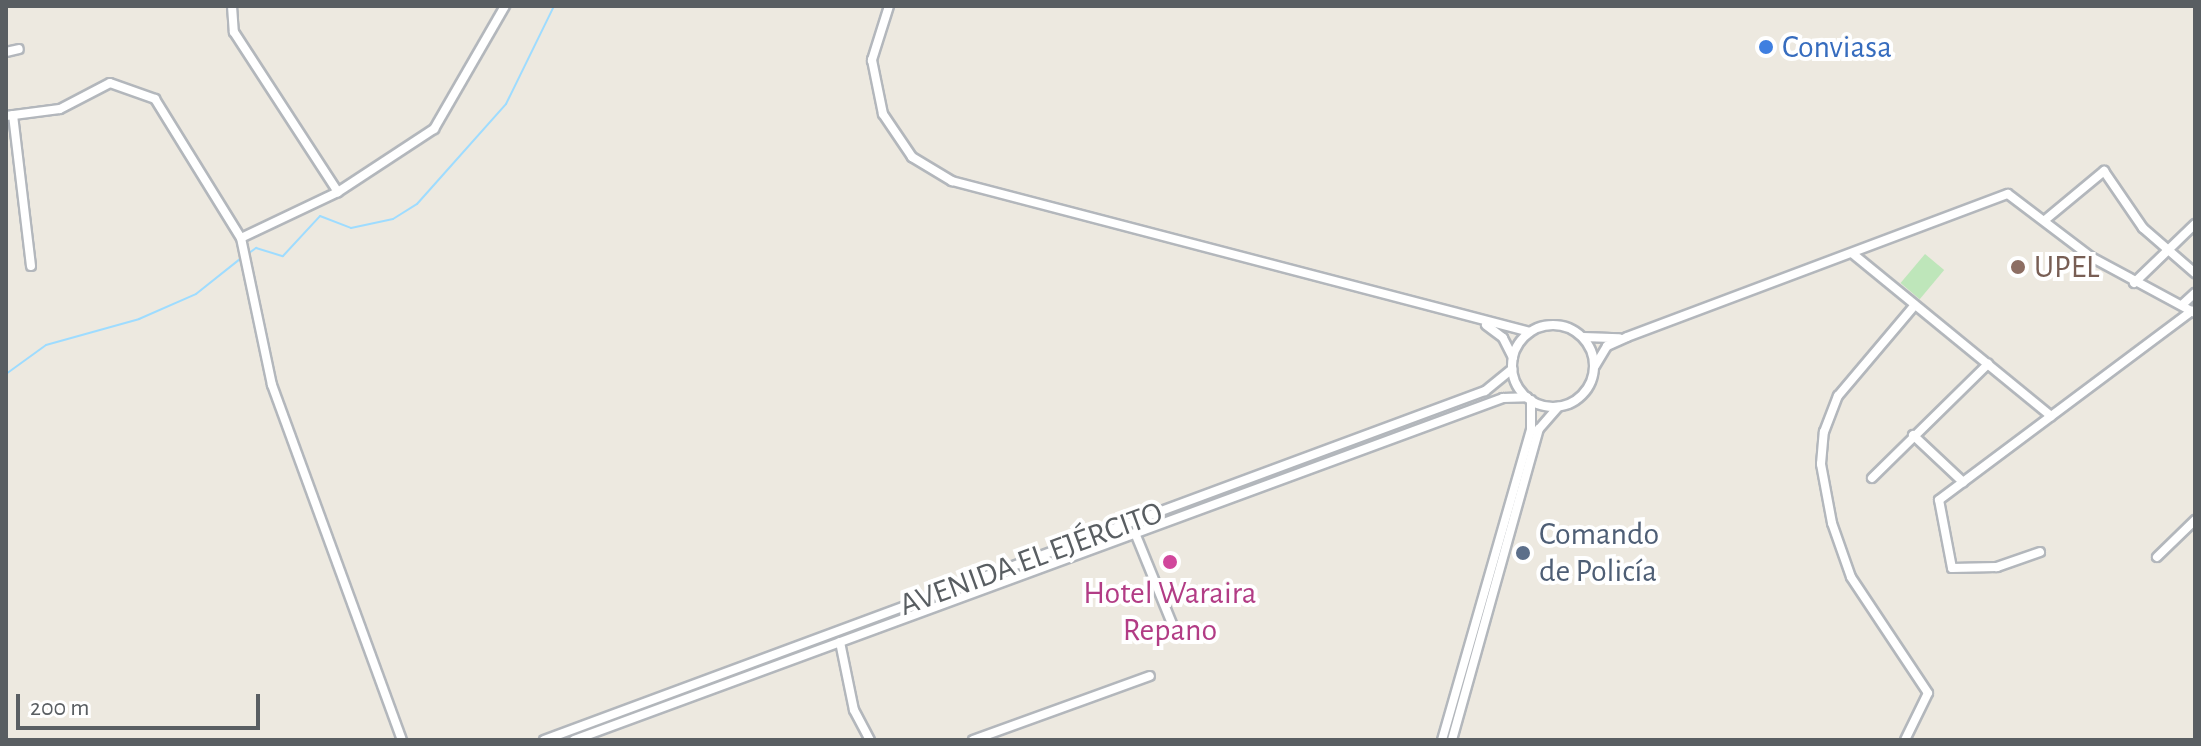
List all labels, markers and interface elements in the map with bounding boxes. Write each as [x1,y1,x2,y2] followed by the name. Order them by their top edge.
[1782,28,1892,66] place label: Conviasa
[1757,38,1775,56] marker: Conviasa
[2034,248,2099,286] place label: UPEL
[2009,258,2027,276] marker: UPEL
[894,494,1168,624] street label: AVENIDA EL EJÉRCITO
[1539,516,1659,591] place label: Comando de Policía
[1514,544,1532,562] marker: Comando de Policía
[1161,553,1179,571] marker: Hotel Waraira Repano
[1083,575,1257,650] place label: Hotel Waraira Repano
[20,678,264,728] scale bar
[30,696,89,720] text: 200 m

